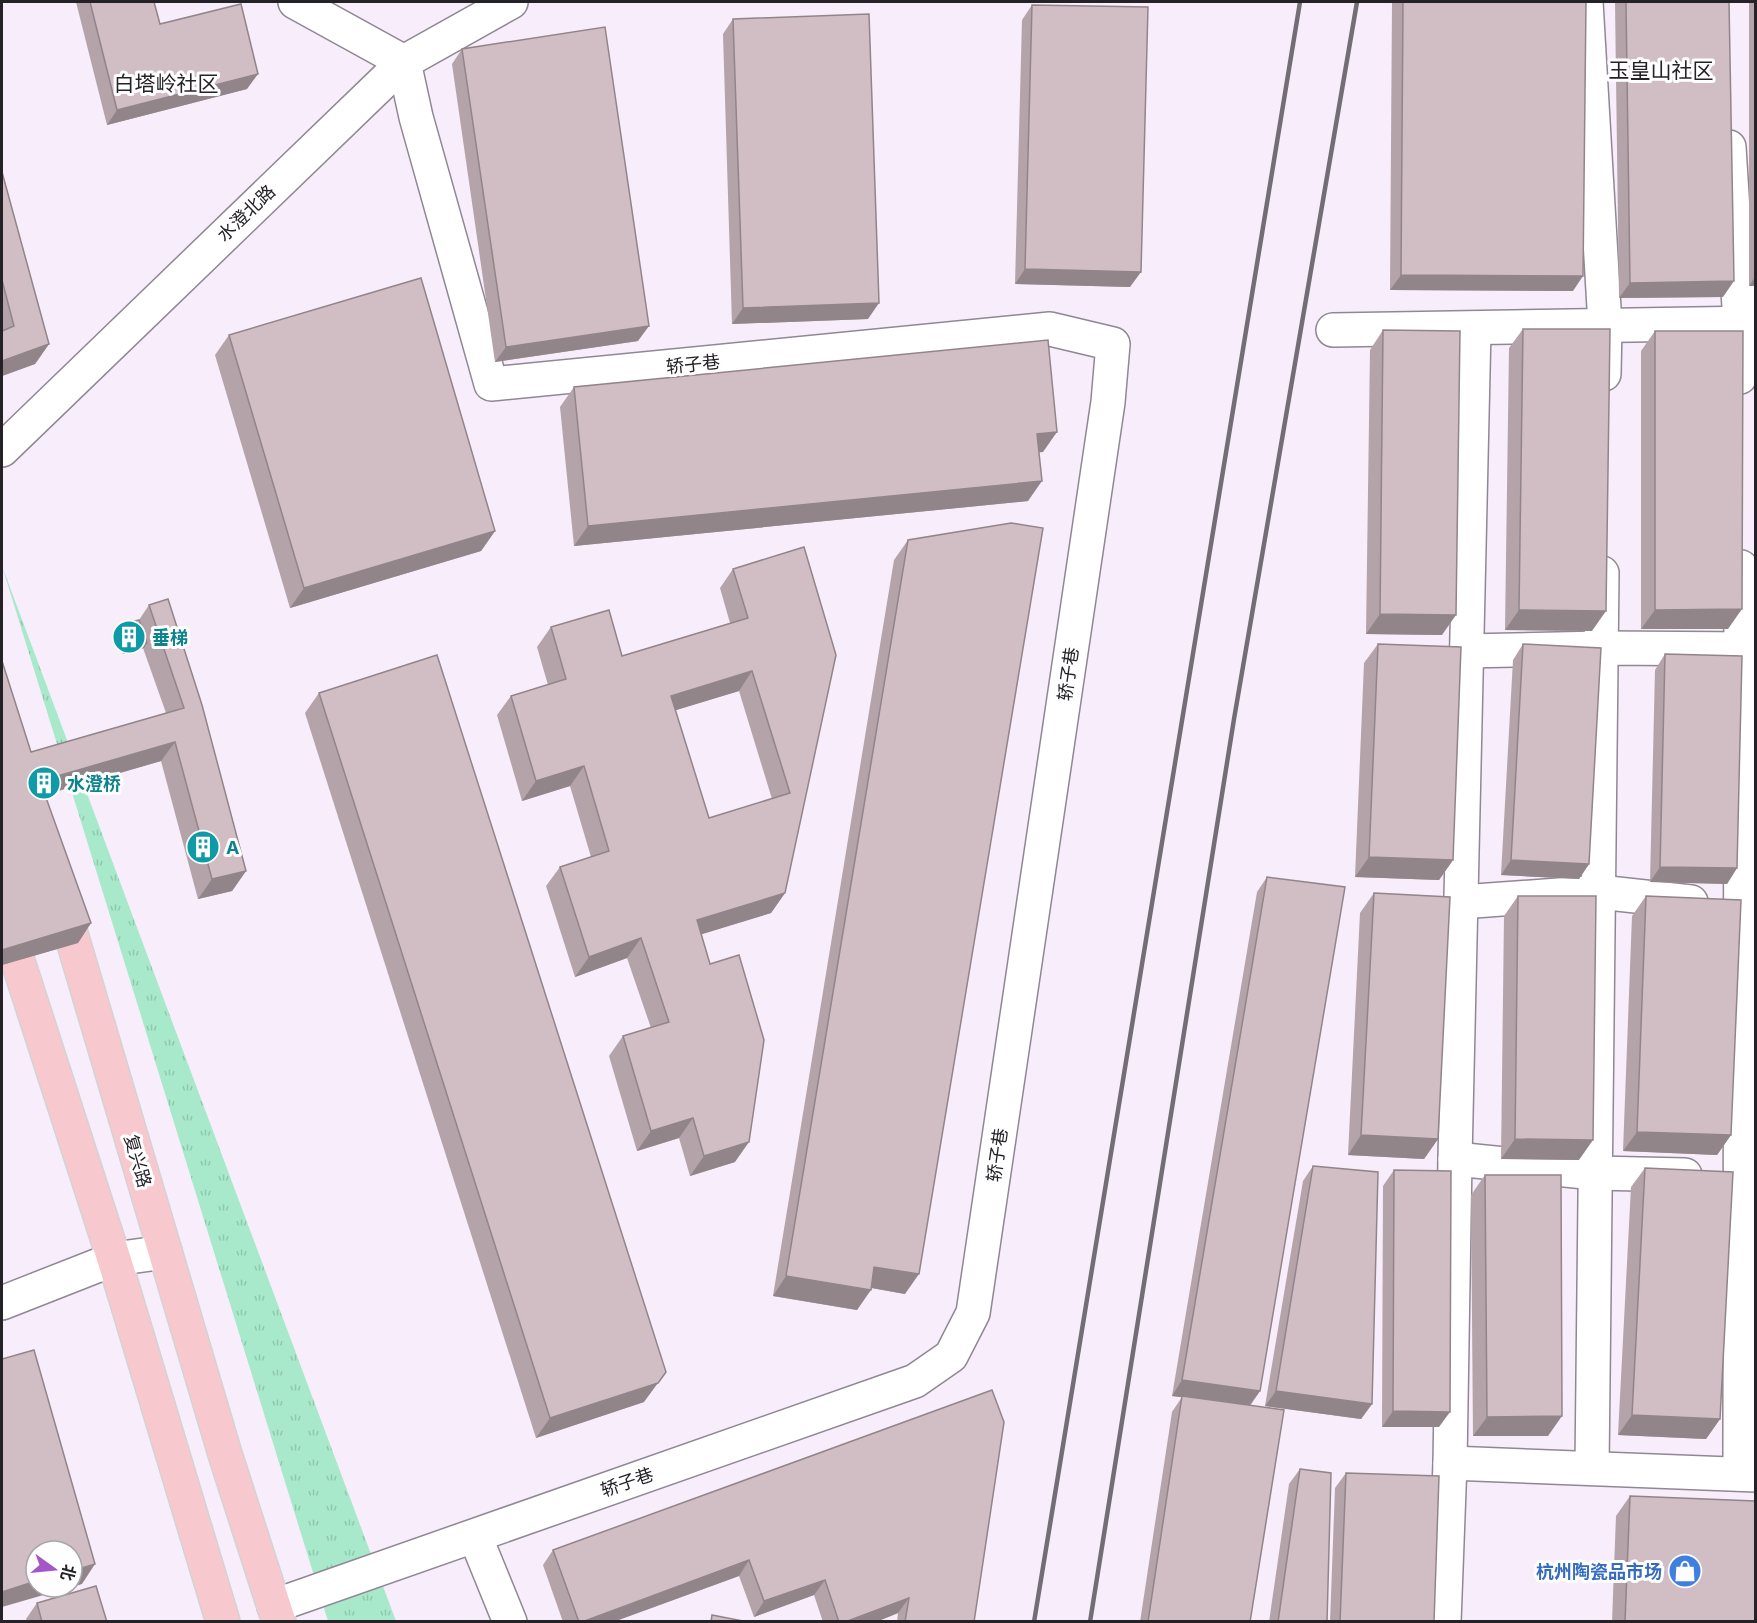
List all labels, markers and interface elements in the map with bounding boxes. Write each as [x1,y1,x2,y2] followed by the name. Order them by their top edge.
[1609,58,1714,83] district label: 玉皇山社区
[114,71,219,96] district label: 白塔岭社区
[213,180,279,246] street label: 水澄北路
[665,351,721,377] street label: 轿子巷
[111,619,147,655] building icon: 垂梯
[152,627,188,648] place label: 垂梯
[1054,646,1082,702] street label: 轿子巷
[26,765,62,801] building icon: 水澄桥
[67,773,121,794] place label: 水澄桥
[185,829,221,865] building icon: A
[226,837,239,858] place label: A
[983,1127,1011,1183] street label: 轿子巷
[120,1132,156,1190] street label: 复兴路
[598,1463,656,1501] street label: 轿子巷
[24,1539,84,1599] north arrow
[1667,1553,1703,1589] shop icon: 杭州陶瓷品市场
[1536,1561,1662,1582] place label: 杭州陶瓷品市场
[57,1563,80,1583] text: 北

